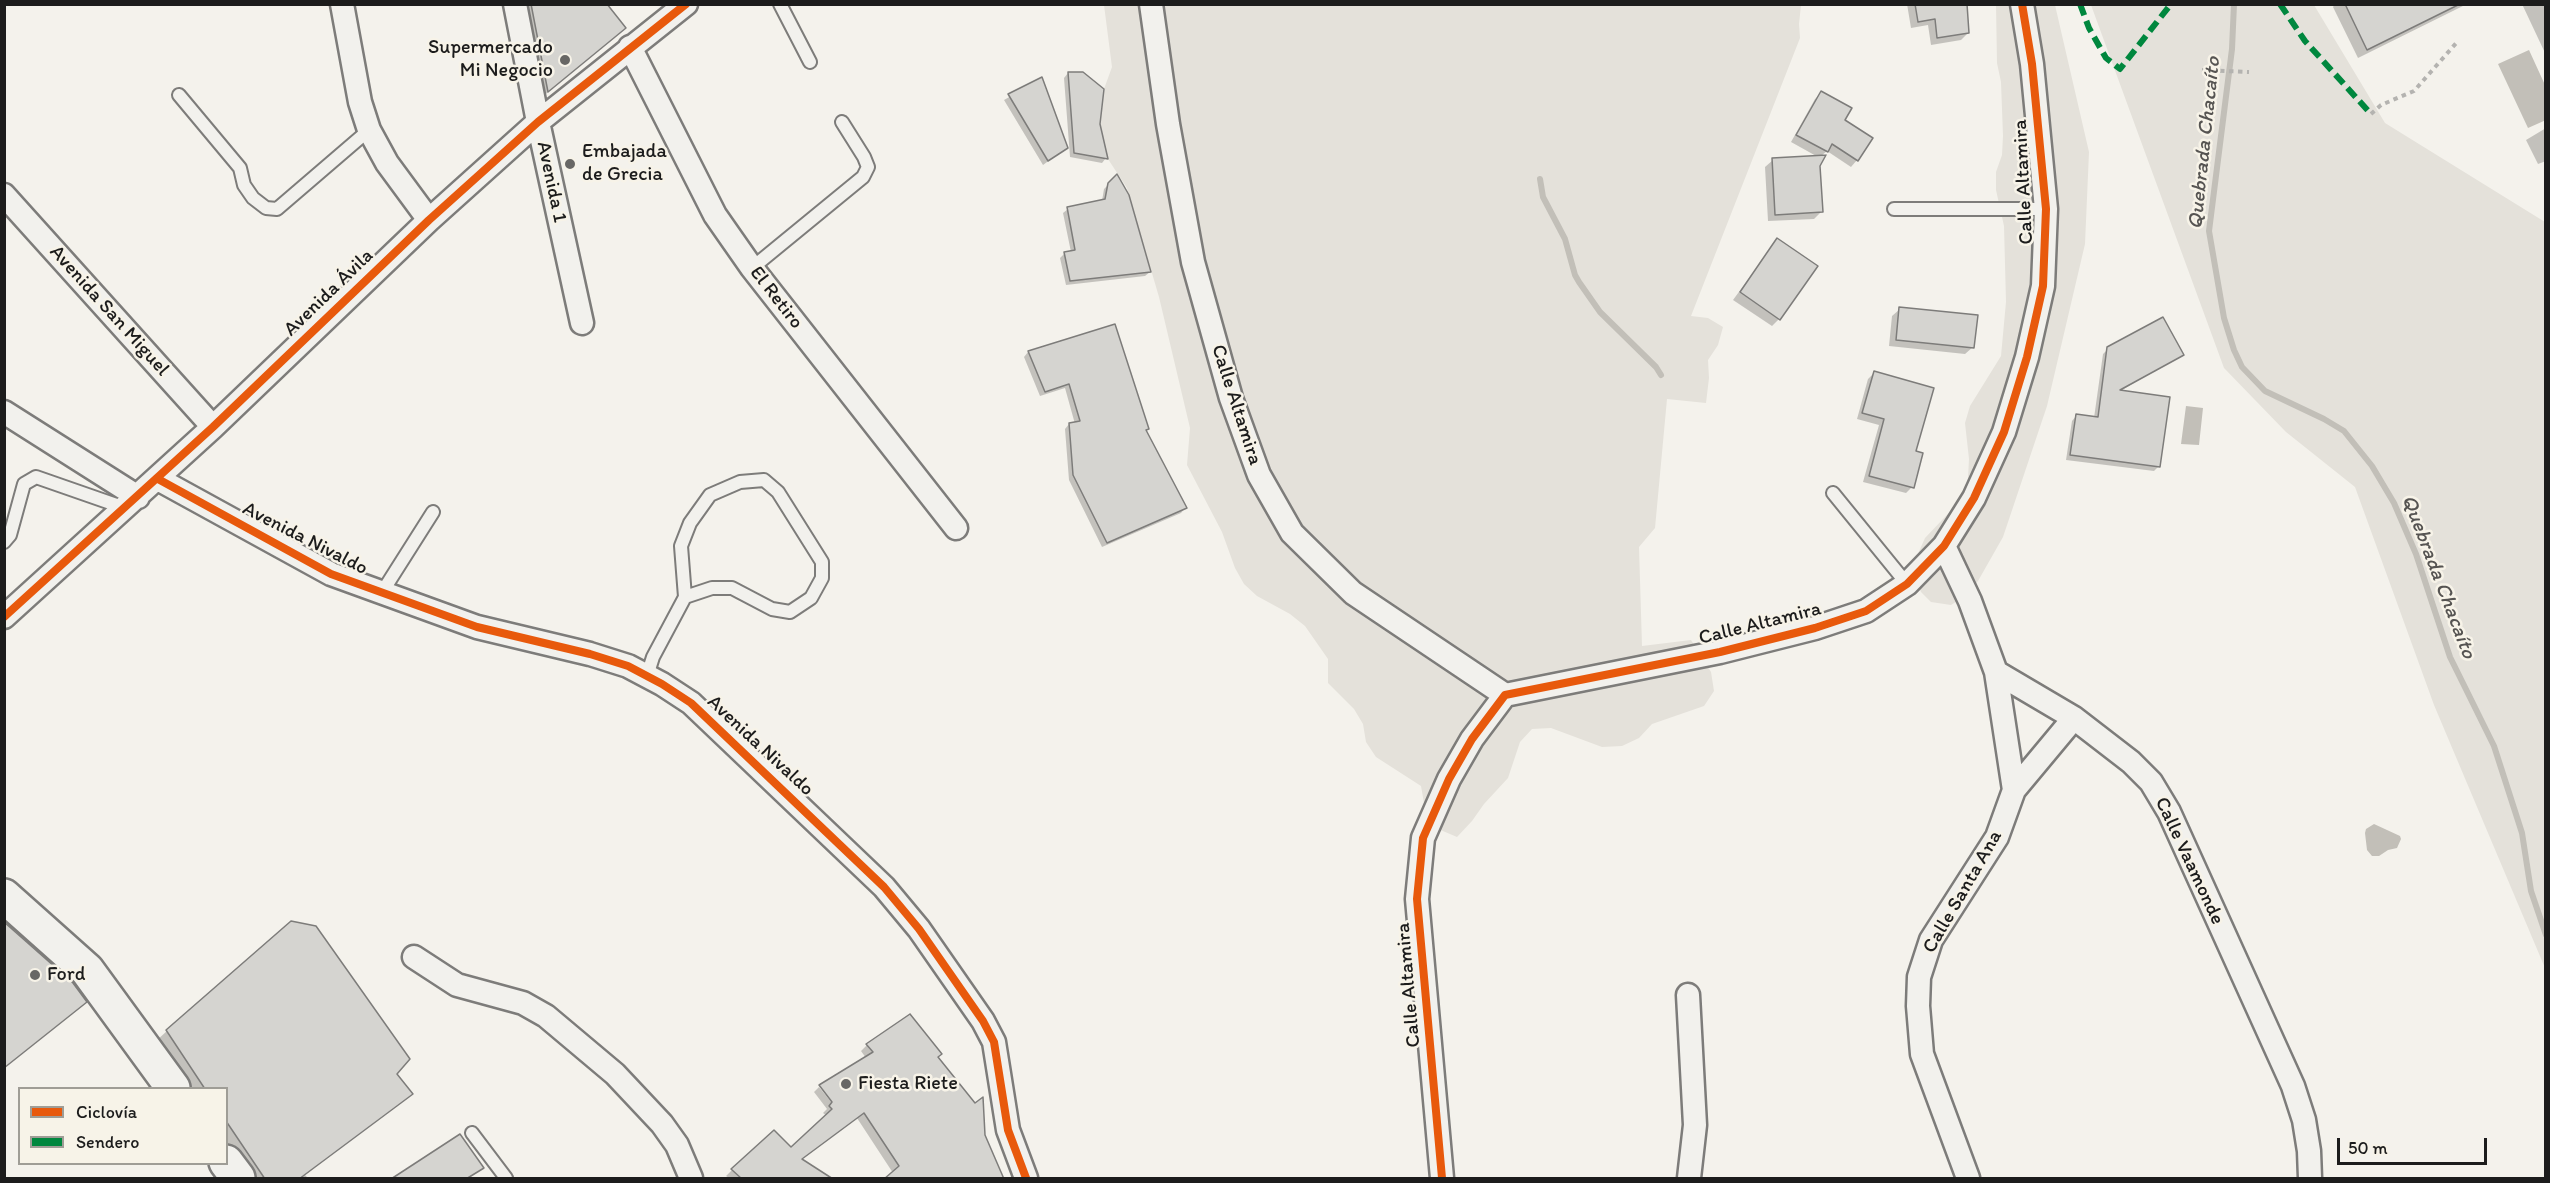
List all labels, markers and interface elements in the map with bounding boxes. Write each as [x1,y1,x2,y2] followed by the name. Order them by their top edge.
[428,36,553,83] place label: Supermercado Mi Negocio
[558,53,572,67] marker: Supermercado Mi Negocio
[2183,56,2227,230] water label: Quebrada Chacaíto
[2009,119,2039,245] street label: Calle Altamira
[531,139,571,225] street label: Avenida 1
[582,140,667,187] place label: Embajada de Grecia
[563,157,577,171] marker: Embajada de Grecia
[44,241,174,381] street label: Avenida San Miguel
[279,244,379,342] street label: Avenida Ávila
[744,262,808,334] street label: El Retiro
[1205,342,1267,468] street label: Calle Altamira
[2395,492,2481,662] water label: Quebrada Chacaíto
[238,497,372,581] street label: Avenida Nivaldo
[1696,597,1824,651] street label: Calle Altamira
[702,690,818,802] street label: Avenida Nivaldo
[2149,793,2229,929] street label: Calle Vaamonde
[1918,826,2008,958] street label: Calle Santa Ana
[1392,922,1426,1048] street label: Calle Altamira
[47,963,85,987] place label: Ford
[28,968,42,982] marker: Ford
[858,1072,958,1096] place label: Fiesta Riete
[839,1077,853,1091] marker: Fiesta Riete
[18,1087,228,1165] legend
[76,1101,137,1123] text: Ciclovía
[2340,1126,2490,1164] scale bar
[76,1131,139,1153] text: Sendero
[2348,1137,2388,1159] text: 50 m

